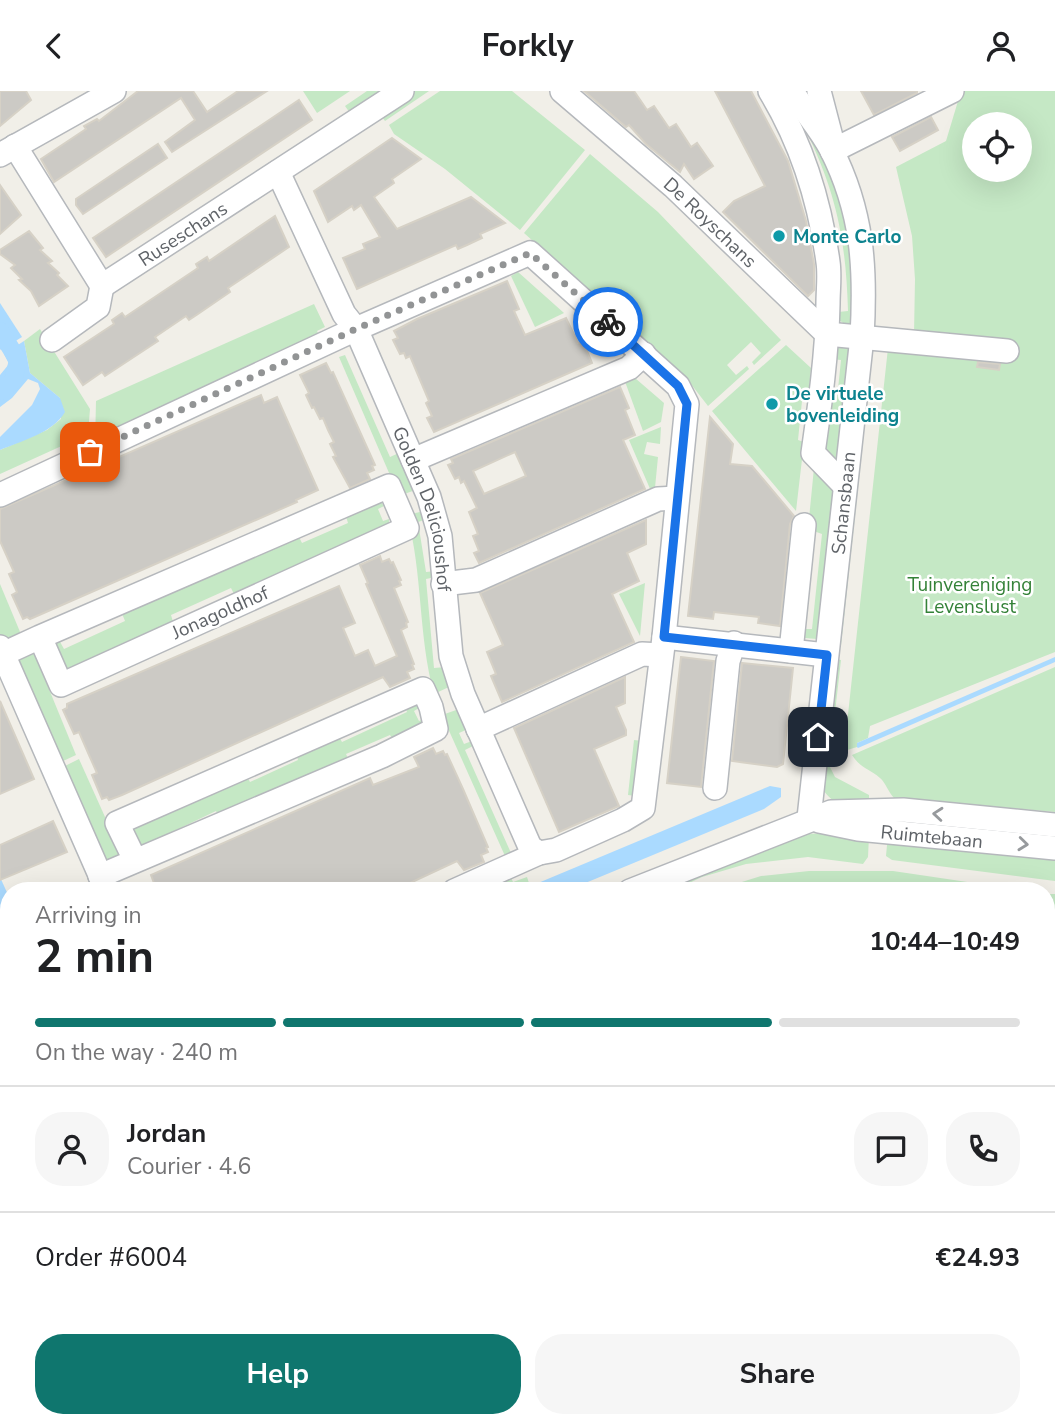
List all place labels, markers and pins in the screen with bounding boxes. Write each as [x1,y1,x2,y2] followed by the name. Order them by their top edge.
[793,224,902,250] place label: Monte Carlo
[771,228,787,244] marker: Monte Carlo
[786,381,899,429] place label: De virtuele bovenleiding
[764,396,780,412] marker: De virtuele bovenleiding
[60,422,120,482] pin
[788,707,848,767] pin

